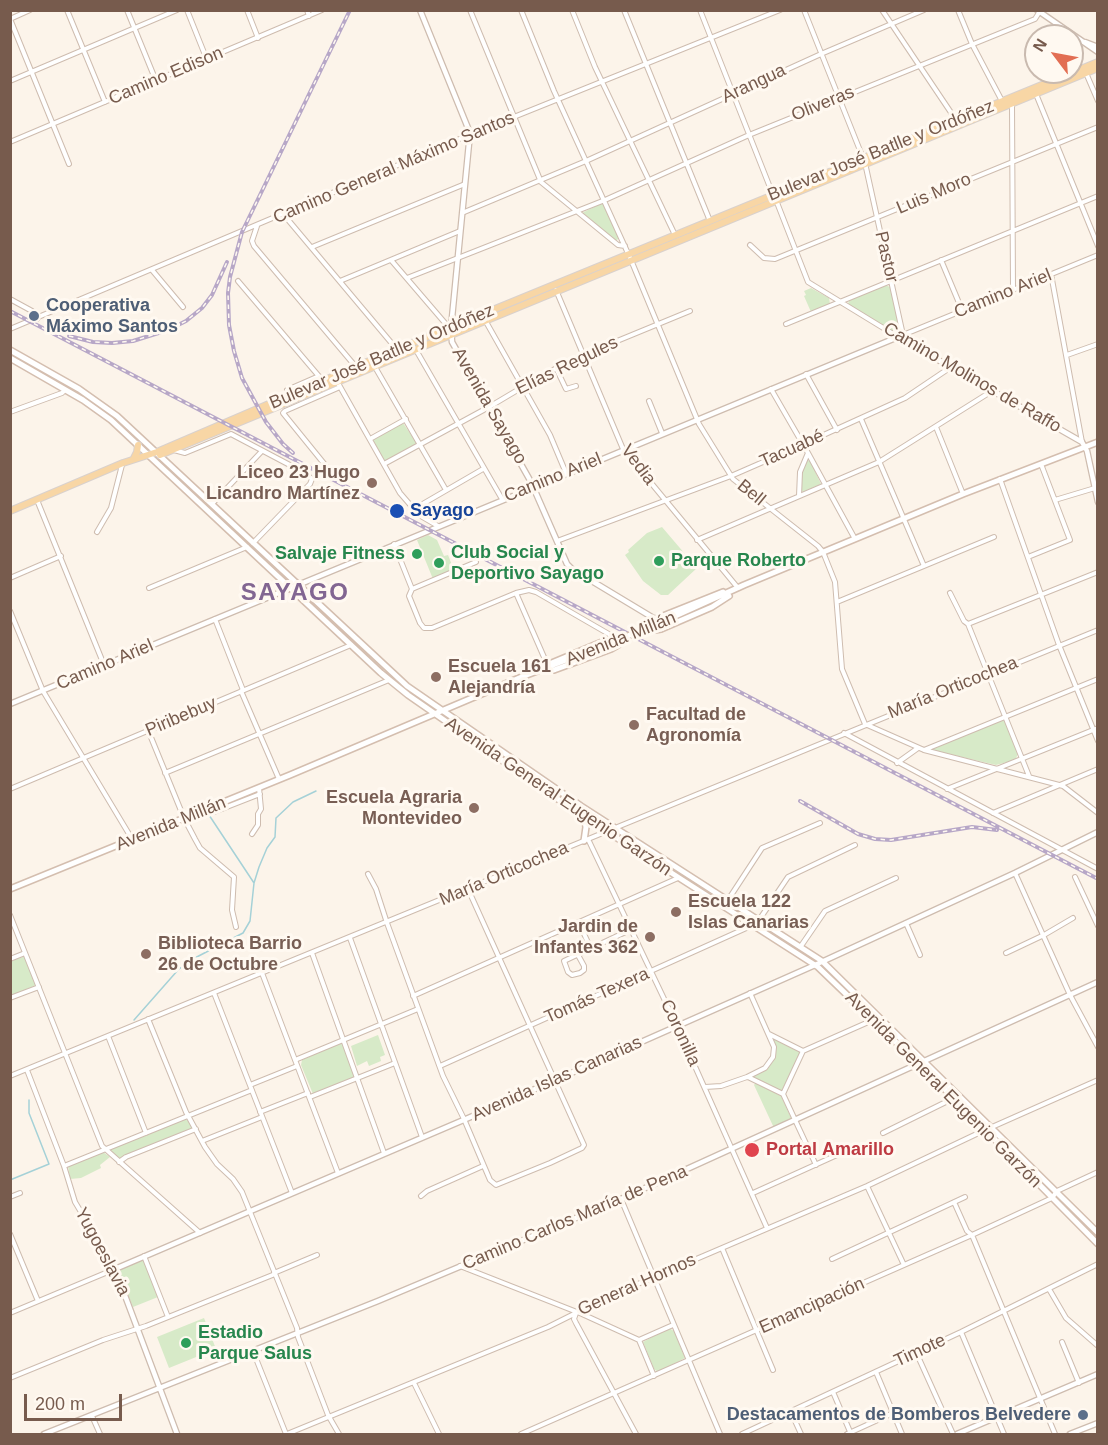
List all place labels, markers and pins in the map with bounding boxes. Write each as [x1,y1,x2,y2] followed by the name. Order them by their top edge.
[46,295,178,338] place label: Cooperativa Máximo Santos
[27,309,41,323] marker: Cooperativa Máximo Santos
[206,462,360,504] place label: Liceo 23 Hugo Licandro Martínez
[365,476,379,490] marker: Liceo 23 Hugo Licandro Martínez
[410,500,474,522] place label: Sayago
[388,502,406,520] marker: Sayago
[451,542,604,584] place label: Club Social y Deportivo Sayago
[275,543,405,565] place label: Salvaje Fitness
[410,547,424,561] marker: Salvaje Fitness
[671,550,806,572] place label: Parque Roberto
[652,554,666,568] marker: Parque Roberto
[432,556,446,570] marker: Club Social y Deportivo Sayago
[448,656,551,698] place label: Escuela 161 Alejandría
[429,670,443,684] marker: Escuela 161 Alejandría
[646,704,746,746] place label: Facultad de Agronomía
[627,718,641,732] marker: Facultad de Agronomía
[326,787,462,830] place label: Escuela Agraria Montevideo
[467,801,481,815] marker: Escuela Agraria Montevideo
[688,891,809,934] place label: Escuela 122 Islas Canarias
[669,905,683,919] marker: Escuela 122 Islas Canarias
[534,916,638,958] place label: Jardin de Infantes 362
[643,930,657,944] marker: Jardin de Infantes 362
[158,933,302,976] place label: Biblioteca Barrio 26 de Octubre
[139,947,153,961] marker: Biblioteca Barrio 26 de Octubre
[766,1139,894,1161] place label: Portal Amarillo
[743,1141,761,1159] marker: Portal Amarillo
[198,1322,312,1364] place label: Estadio Parque Salus
[179,1336,193,1350] marker: Estadio Parque Salus
[727,1404,1071,1426] place label: Destacamentos de Bomberos Belvedere
[1076,1408,1090,1422] marker: Destacamentos de Bomberos Belvedere

